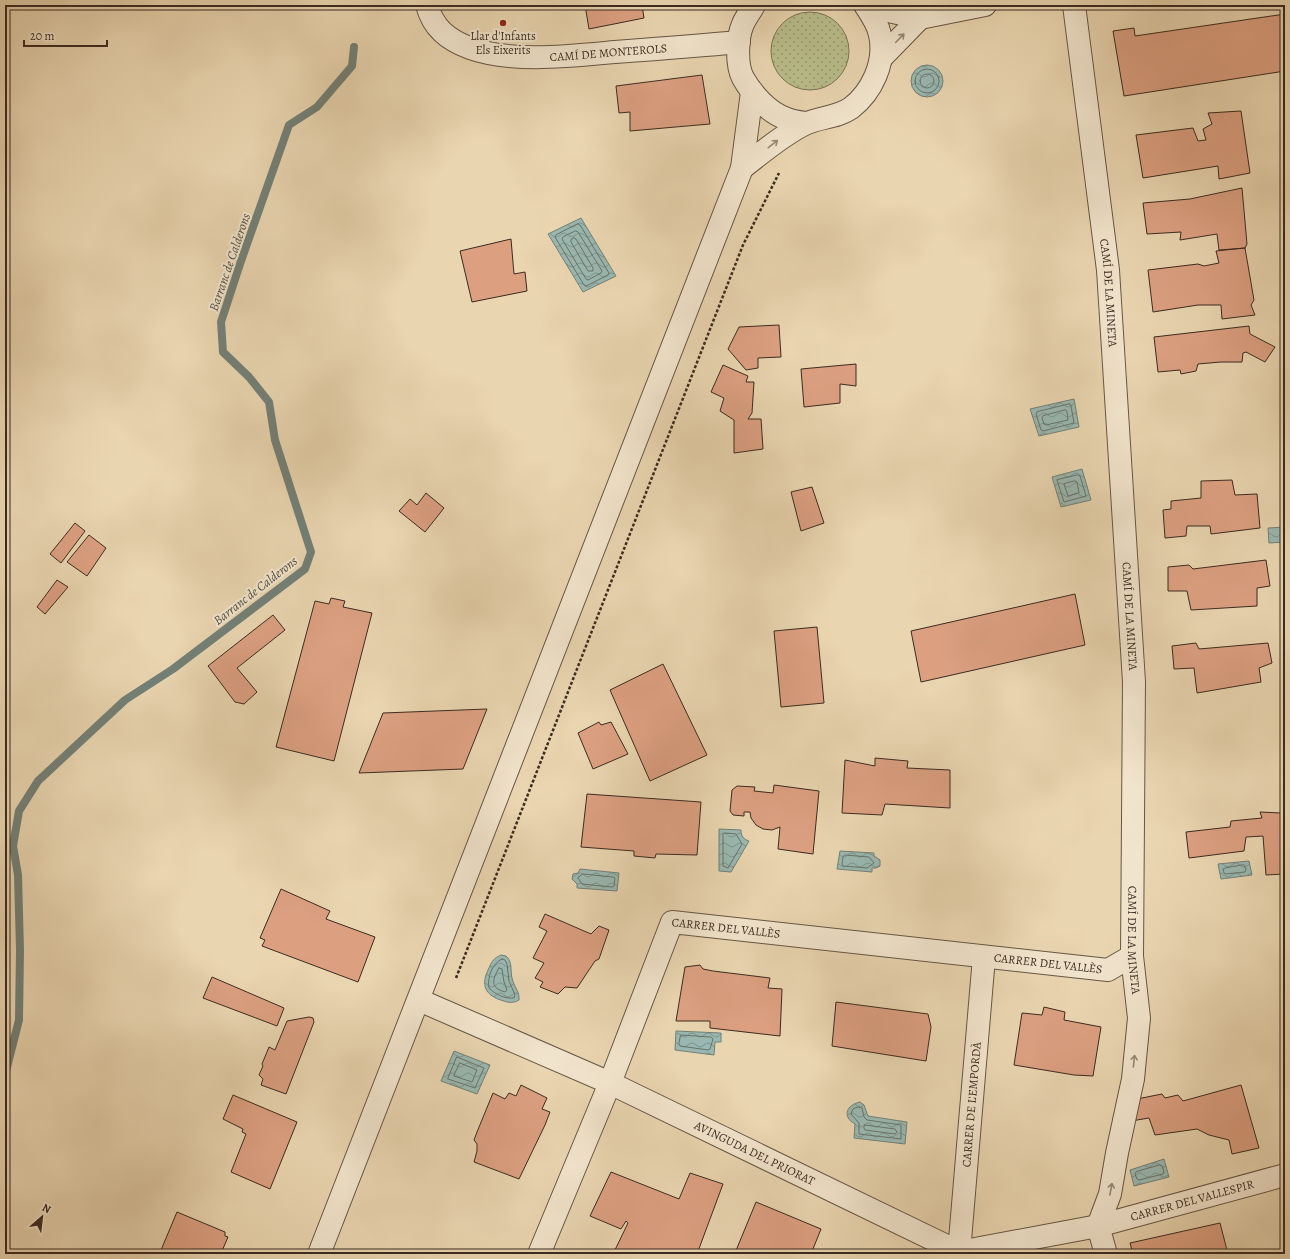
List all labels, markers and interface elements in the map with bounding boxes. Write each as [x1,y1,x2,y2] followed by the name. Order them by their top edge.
[498,18,508,28] marker: Llar d'Infants Els Eixerits
[24,22,107,48] scale bar
[30,28,54,44] text: 20 m
[470,28,536,58] place label: Llar d'Infants Els Eixerits
[896,33,905,43] one-way arrow
[549,40,668,65] street label: CAMÍ DE MONTEROLS
[768,140,779,149] one-way arrow
[205,211,254,313] water label: Barranc de Calderons
[1096,238,1121,349] street label: CAMÍ DE LA MINETA
[210,552,301,629] water label: Barranc de Calderons
[1118,561,1141,672] street label: CAMÍ DE LA MINETA
[1124,886,1144,996] street label: CAMÍ DE LA MINETA
[671,914,781,942] street label: CARRER DEL VALLÈS
[993,949,1103,977] street label: CARRER DEL VALLÈS
[958,1040,985,1168] street label: CARRER DE L'EMPORDÀ
[1131,1055,1138,1068] one-way arrow
[691,1117,818,1189] street label: AVINGUDA DEL PRIORAT
[1129,1176,1256,1225] street label: CARRER DEL VALLESPIR
[1107,1183,1115,1196] one-way arrow
[22,1197,62,1237] north arrow
[39,1200,54,1217] text: N

